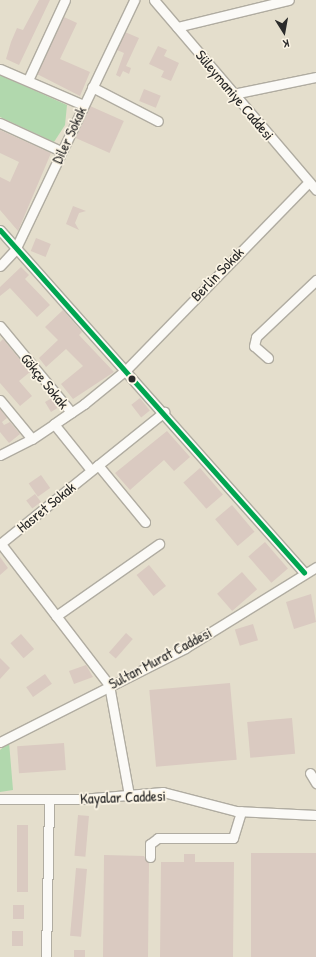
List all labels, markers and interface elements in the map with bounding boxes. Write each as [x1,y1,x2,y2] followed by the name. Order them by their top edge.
[264,12,304,52] north arrow
[282,36,290,51] text: K
[192,46,278,144] street label: Süleymaniye Caddesi
[48,104,90,166] street label: Diler Sokak
[187,243,247,305] street label: Berlin Sokak
[17,350,73,412] street label: Gökçe Sokak
[127,374,137,384] unlabelled marker
[13,478,79,536] street label: Hasret Sokak
[105,623,215,693] street label: Sultan Murat Caddesi
[80,787,166,807] street label: Kayalar Caddesi

